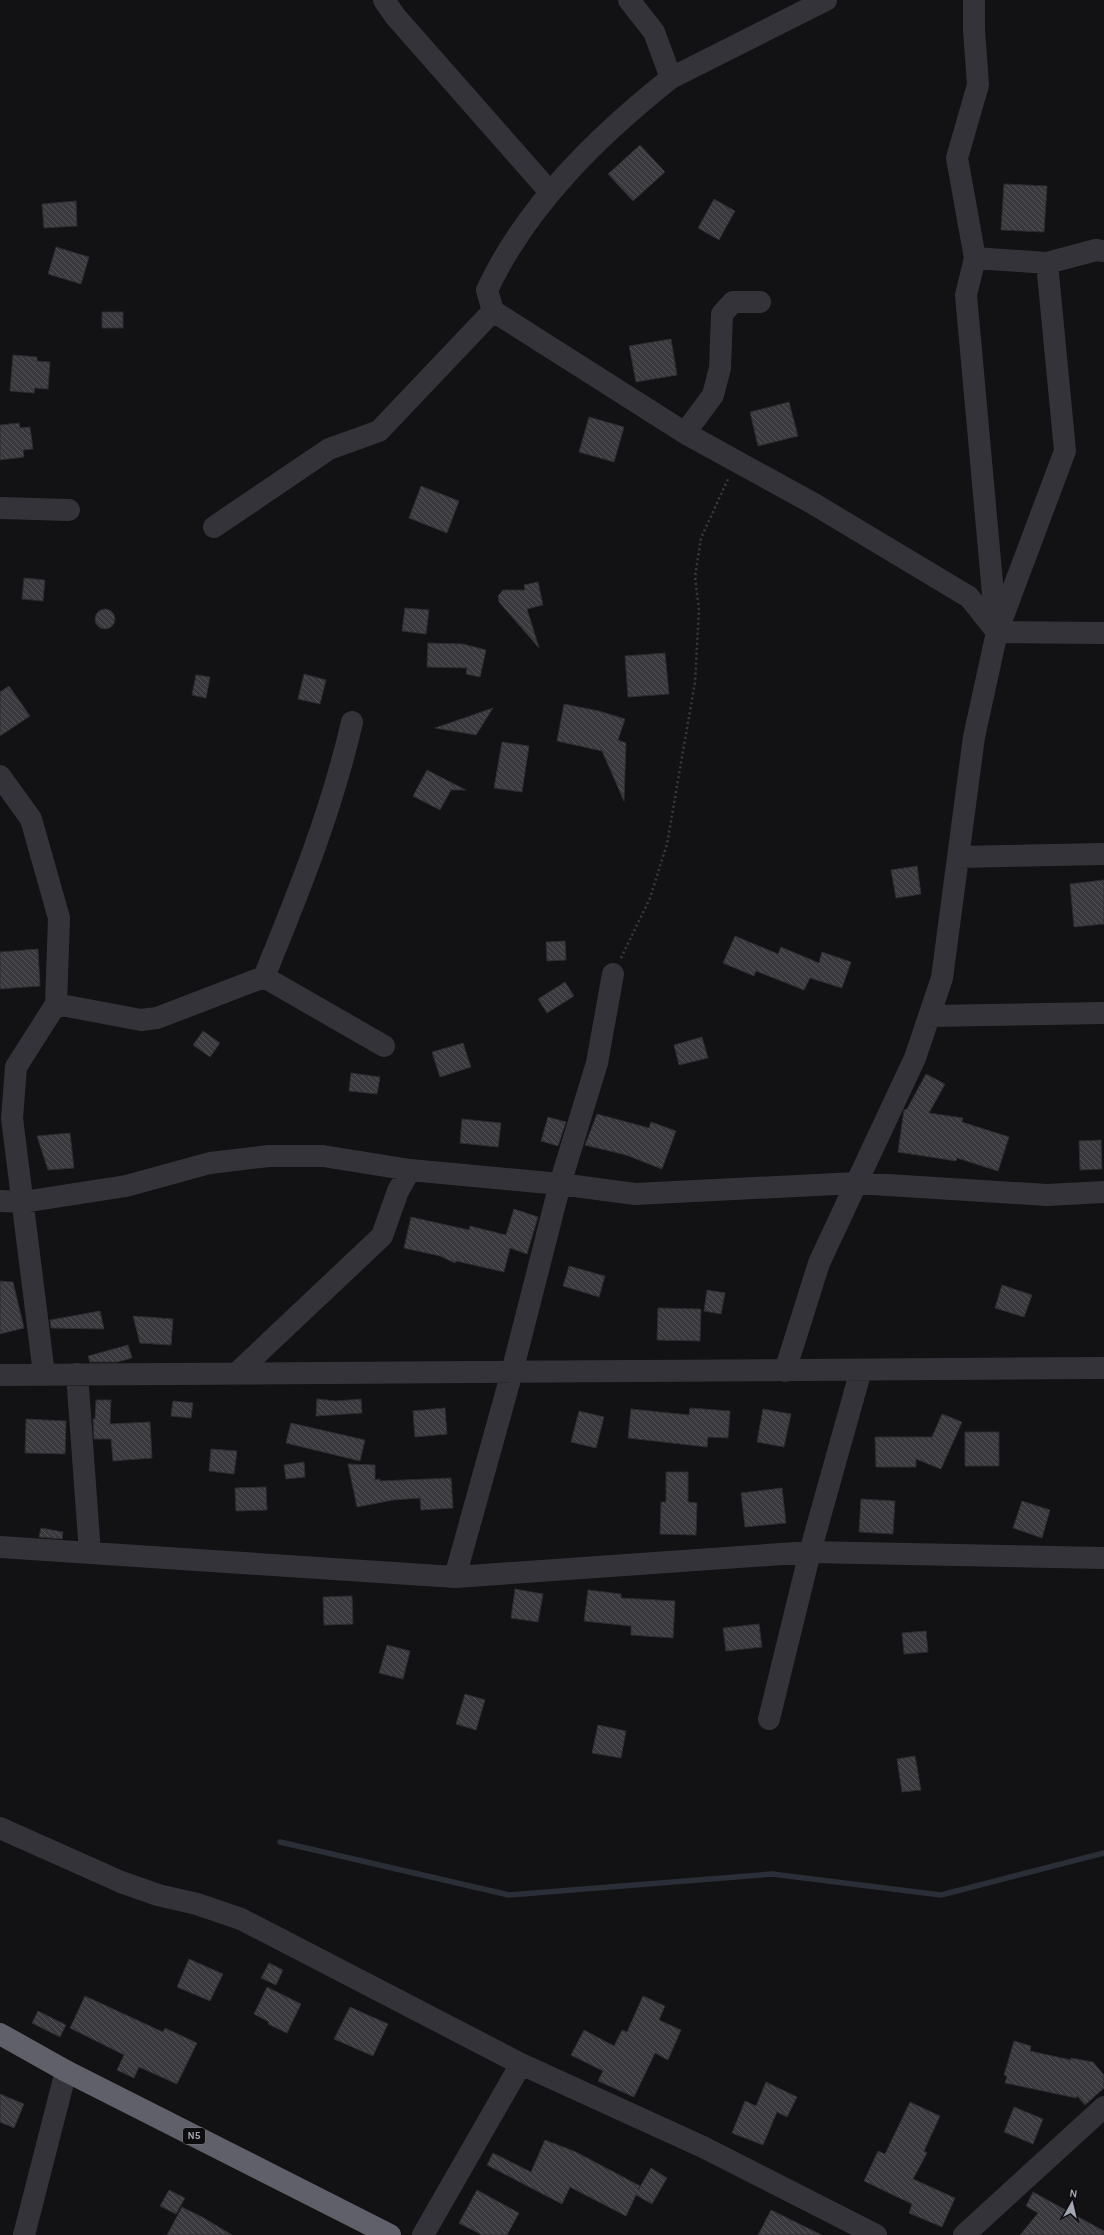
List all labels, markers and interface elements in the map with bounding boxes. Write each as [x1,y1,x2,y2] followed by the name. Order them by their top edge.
[183,2128,205,2144] road number: N5
[1052,2183,1092,2223] north arrow
[1069,2187,1078,2201] text: N

